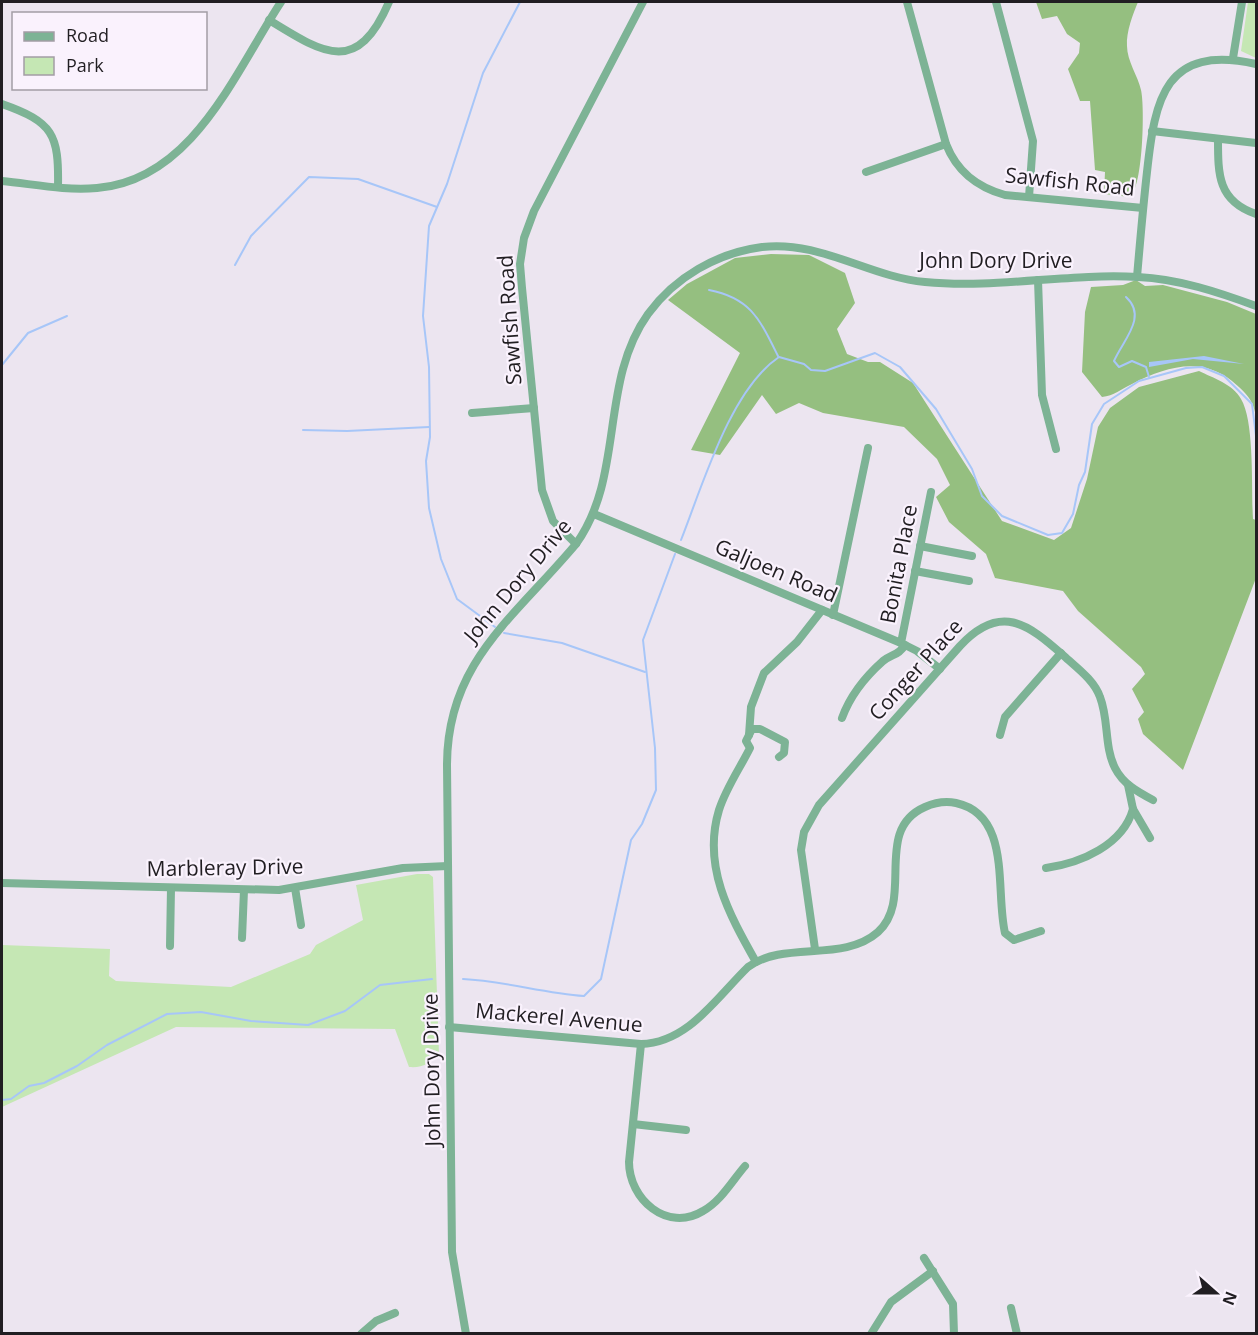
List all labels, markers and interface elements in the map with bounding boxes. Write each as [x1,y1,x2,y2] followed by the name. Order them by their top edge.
[12,12,207,90] legend
[66,23,109,47] text: Road
[66,53,104,77] text: Park
[1004,160,1136,202] street label: Sawfish Road
[917,246,1073,274] street label: John Dory Drive
[490,254,528,386] street label: Sawfish Road
[873,502,923,626] street label: Bonita Place
[456,513,577,650] street label: John Dory Drive
[711,532,842,608] street label: Galjoen Road
[862,613,968,726] street label: Conger Place
[146,852,304,882] street label: Marbleray Drive
[416,993,446,1149] street label: John Dory Drive
[474,996,644,1038] street label: Mackerel Avenue
[1186,1263,1246,1323] north arrow
[1217,1288,1243,1308] text: N

